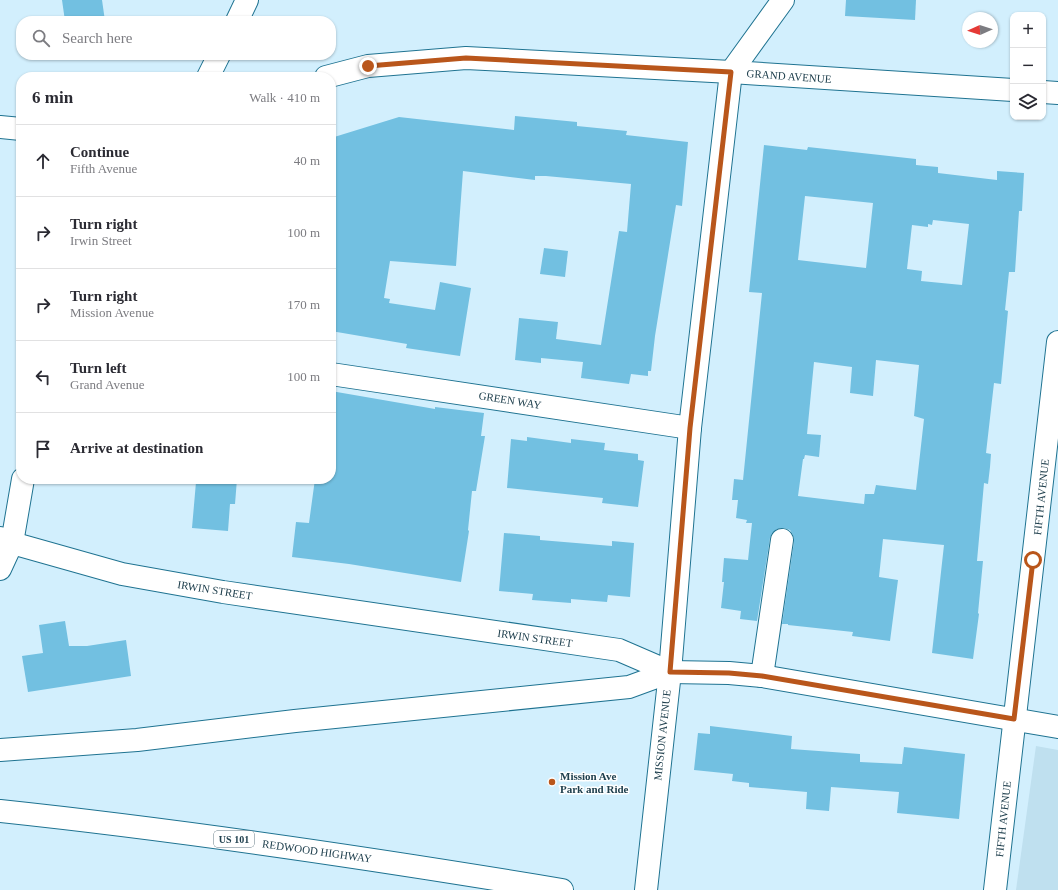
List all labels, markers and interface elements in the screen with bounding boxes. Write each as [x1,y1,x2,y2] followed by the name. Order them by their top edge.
[962,12,998,48] north arrow
[1010,12,1046,120] map controls
[1010,12,1046,48] button: +
[16,16,336,60] search box
[30,27,52,49] icon: search
[62,30,132,46] text: Search here
[1010,48,1046,84] button: −
[359,57,377,75] route end
[746,67,832,85] street label: GRAND AVENUE
[1010,84,1046,120] button: layers
[32,88,73,107] text: 6 min
[249,90,320,105] text: Walk · 410 m
[70,144,129,160] text: Continue
[32,150,54,172] icon: ahead
[294,153,320,168] text: 40 m
[70,161,137,176] text: Fifth Avenue
[70,216,137,232] text: Turn right
[32,222,54,244] icon: right
[287,225,320,240] text: 100 m
[70,233,132,248] text: Irwin Street
[70,288,137,304] text: Turn right
[32,294,54,316] icon: right
[287,297,320,312] text: 170 m
[70,305,154,320] text: Mission Avenue
[70,360,127,376] text: Turn left
[32,366,54,388] icon: left
[287,369,320,384] text: 100 m
[70,377,144,392] text: Grand Avenue
[478,389,542,411] street label: GREEN WAY
[32,438,54,460] icon: arrive
[70,440,203,456] text: Arrive at destination
[1031,458,1051,536] street label: FIFTH AVENUE
[1024,551,1042,569] route start
[177,578,253,602] street label: IRWIN STREET
[497,627,573,649] street label: IRWIN STREET
[651,689,673,781] street label: MISSION AVENUE
[560,770,629,795] place label: Mission Ave Park and Ride
[547,777,557,787] marker: Mission Ave Park and Ride
[993,780,1013,858] street label: FIFTH AVENUE
[214,831,254,847] road number: US 101
[261,837,373,865] street label: REDWOOD HIGHWAY

